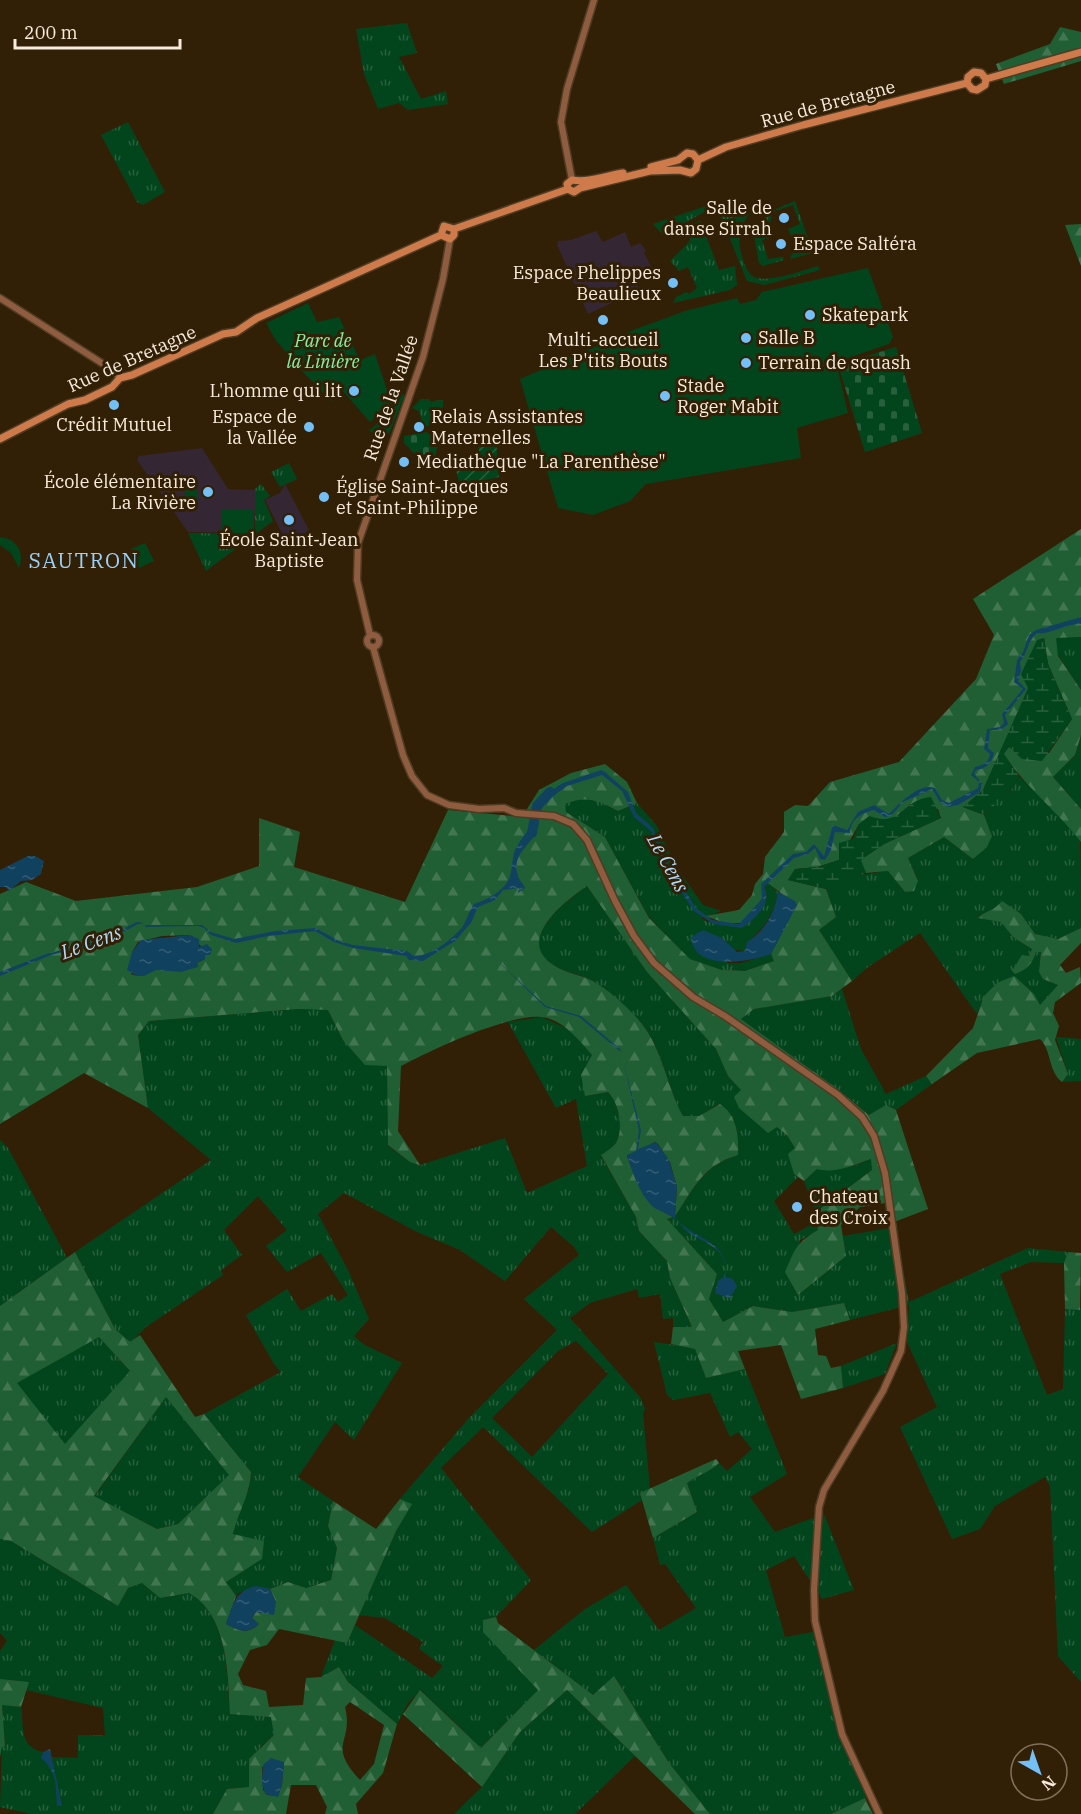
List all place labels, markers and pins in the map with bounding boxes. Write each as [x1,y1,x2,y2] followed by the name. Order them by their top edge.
[664,196,772,240] place label: Salle de danse Sirrah
[777,211,791,225] marker: Salle de danse Sirrah
[793,232,917,255] place label: Espace Saltéra
[774,237,788,251] marker: Espace Saltéra
[513,261,661,305] place label: Espace Phelippes Beaulieux
[666,276,680,290] marker: Espace Phelippes Beaulieux
[822,303,909,326] place label: Skatepark
[803,308,817,322] marker: Skatepark
[596,313,610,327] marker: Multi-accueil Les P'tits Bouts
[758,326,815,349] place label: Salle B
[539,328,667,372] place label: Multi-accueil Les P'tits Bouts
[739,331,753,345] marker: Salle B
[758,351,911,374] place label: Terrain de squash
[739,356,753,370] marker: Terrain de squash
[677,374,779,418] place label: Stade Roger Mabit
[210,379,342,402] place label: L'homme qui lit
[347,384,361,398] marker: L'homme qui lit
[658,389,672,403] marker: Stade Roger Mabit
[107,398,121,412] marker: Crédit Mutuel
[212,405,297,449] place label: Espace de la Vallée
[431,405,583,449] place label: Relais Assistantes Maternelles
[56,413,172,436] place label: Crédit Mutuel
[302,420,316,434] marker: Espace de la Vallée
[412,420,426,434] marker: Relais Assistantes Maternelles
[416,450,666,473] place label: Mediathèque "La Parenthèse"
[397,455,411,469] marker: Mediathèque "La Parenthèse"
[44,470,196,514] place label: École élémentaire La Rivière
[336,475,508,519] place label: Église Saint-Jacques et Saint-Philippe
[201,485,215,499] marker: École élémentaire La Rivière
[317,490,331,504] marker: Église Saint-Jacques et Saint-Philippe
[282,513,296,527] marker: École Saint-Jean Baptiste
[220,528,358,572] place label: École Saint-Jean Baptiste
[809,1185,888,1229] place label: Chateau des Croix
[790,1200,804,1214] marker: Chateau des Croix

